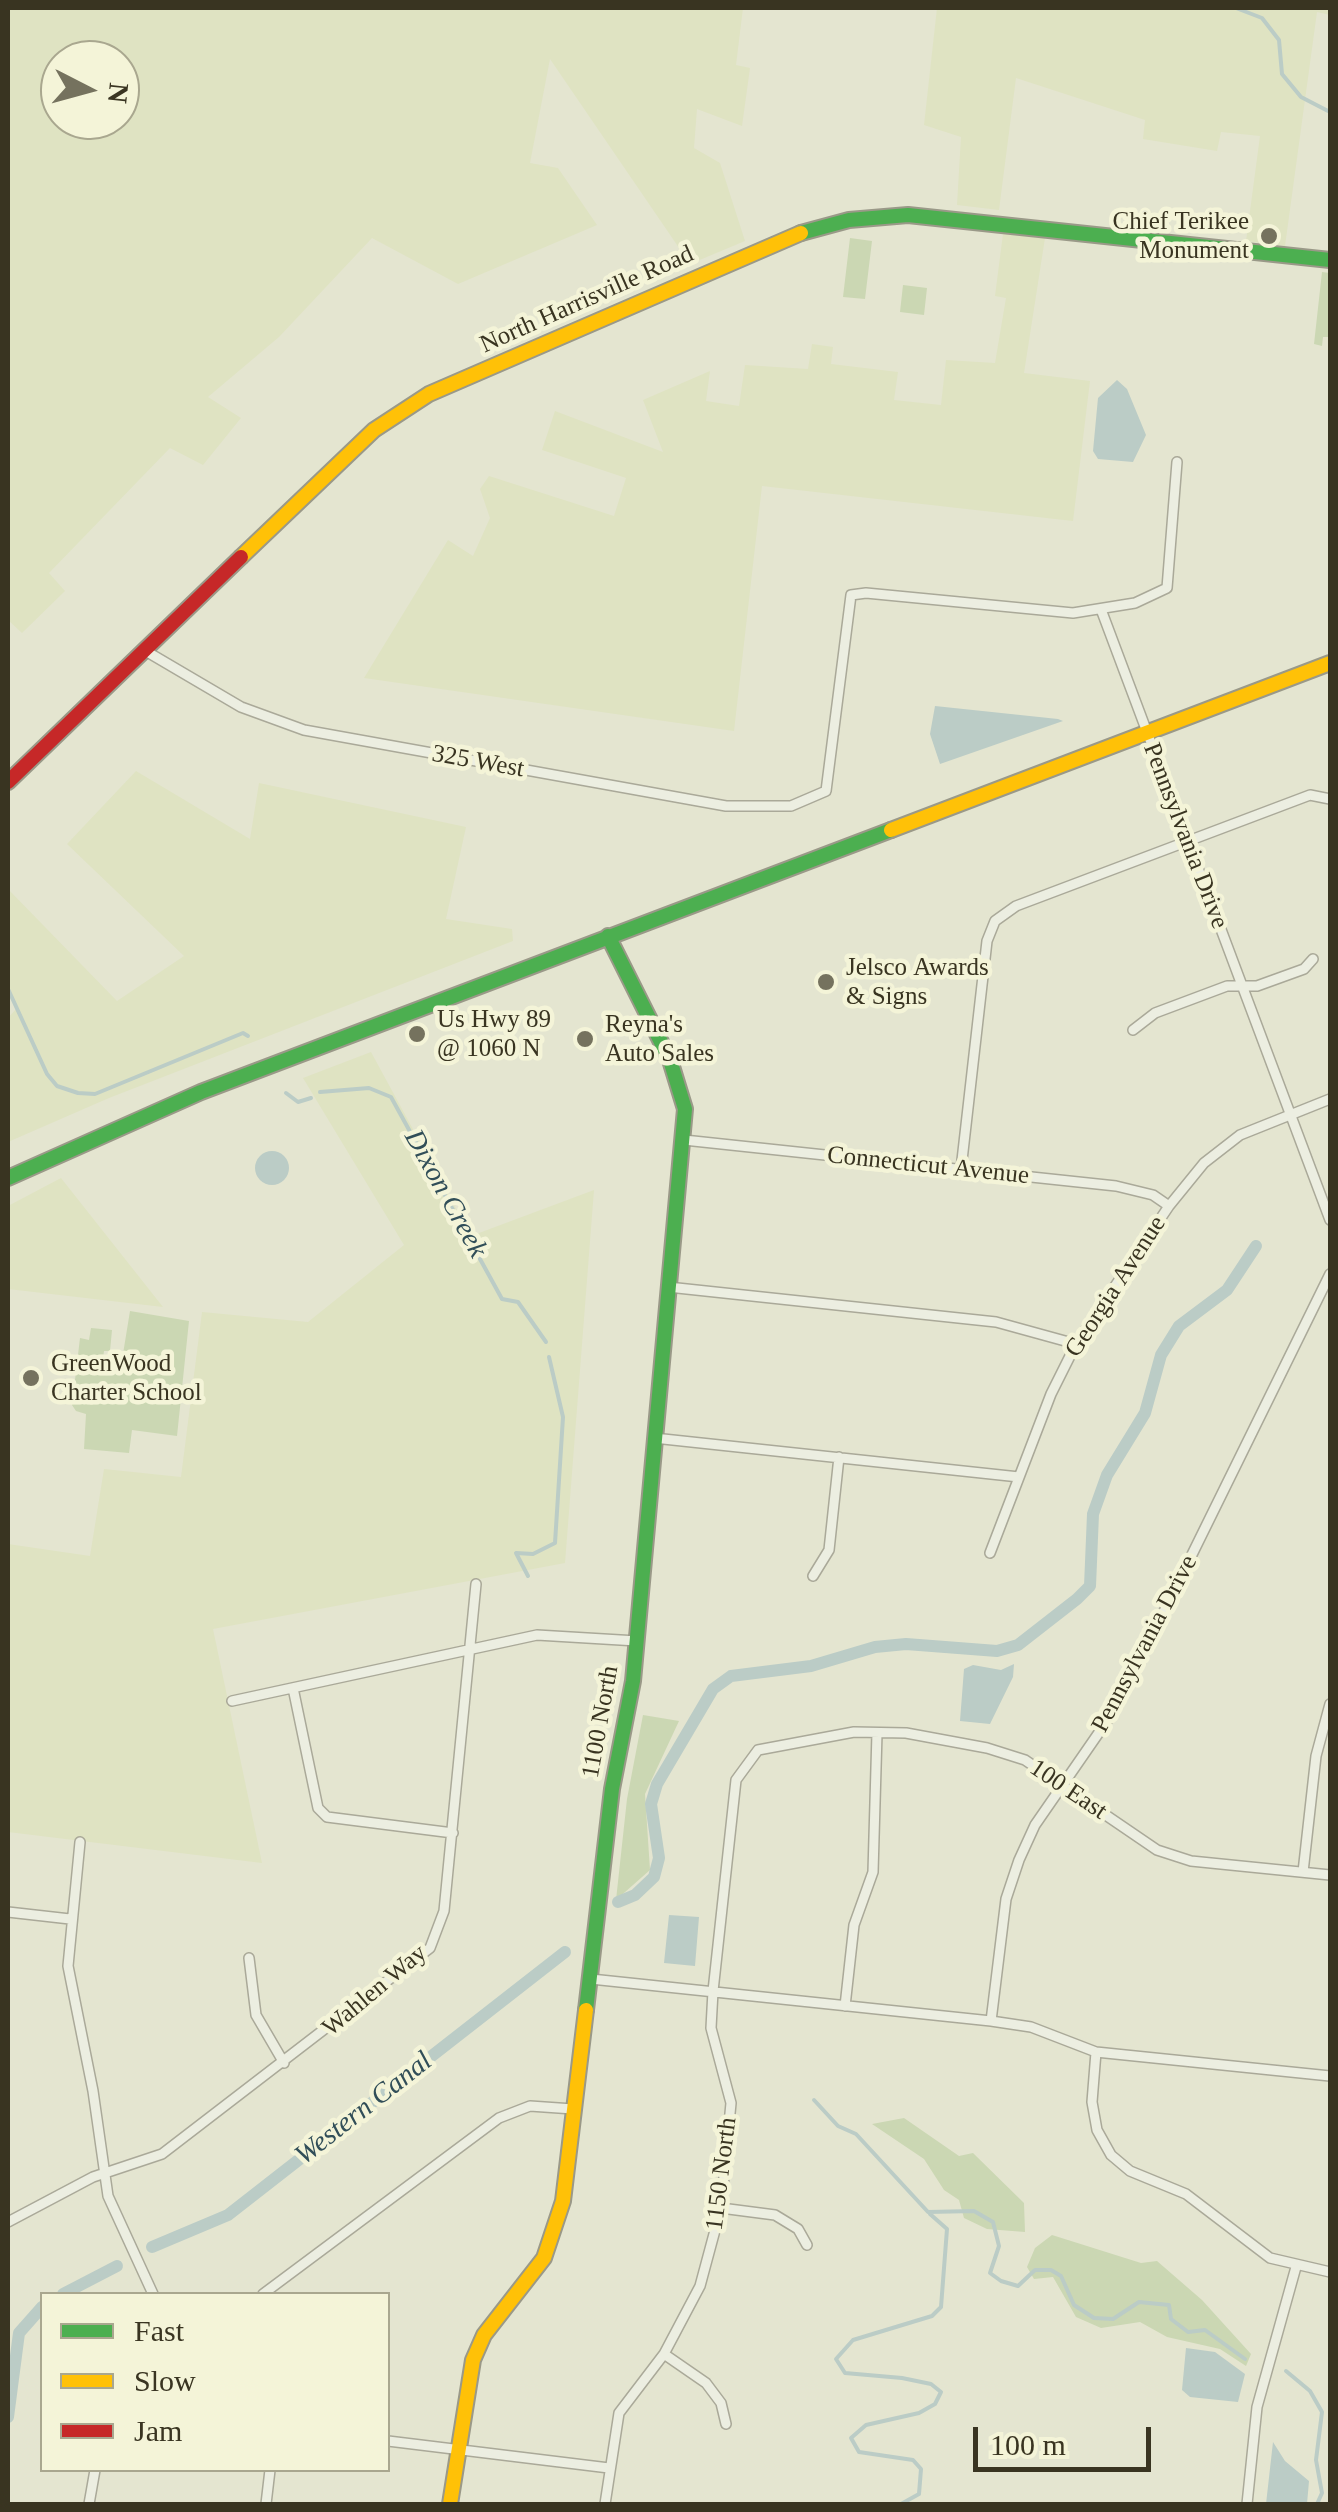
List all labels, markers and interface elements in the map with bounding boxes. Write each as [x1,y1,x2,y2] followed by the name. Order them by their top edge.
[40,40,140,140] north arrow
[102,81,135,105] text: N
[1113,207,1249,266] place label: Chief Terikee Monument
[1258,225,1280,247] marker: Chief Terikee Monument
[476,239,698,361] street label: North Harrisville Road
[430,739,526,785] street label: 325 West
[1136,739,1234,933] street label: Pennsylvania Drive
[846,953,989,1012] place label: Jelsco Awards & Signs
[815,971,837,993] marker: Jelsco Awards & Signs
[437,1005,551,1064] place label: Us Hwy 89 @ 1060 N
[605,1010,714,1069] place label: Reyna's Auto Sales
[406,1023,428,1045] marker: Us Hwy 89 @ 1060 N
[574,1028,596,1050] marker: Reyna's Auto Sales
[396,1124,494,1264] water label: Dixon Creek
[826,1140,1030,1192] street label: Connecticut Avenue
[1059,1211,1173,1363] street label: Georgia Avenue
[51,1349,202,1408] place label: GreenWood Charter School
[20,1367,42,1389] marker: GreenWood Charter School
[1086,1550,1204,1738] street label: Pennsylvania Drive
[576,1663,626,1781] street label: 1100 North
[1024,1753,1112,1827] street label: 100 East
[317,1939,433,2043] street label: Wahlen Way
[289,2045,439,2173] water label: Western Canal
[700,2116,744,2232] street label: 1150 North
[40,2292,390,2472] legend
[134,2314,184,2347] text: Fast
[134,2364,196,2397] text: Slow
[978,2407,1156,2469] scale bar
[134,2414,182,2447] text: Jam
[990,2428,1066,2461] text: 100 m

